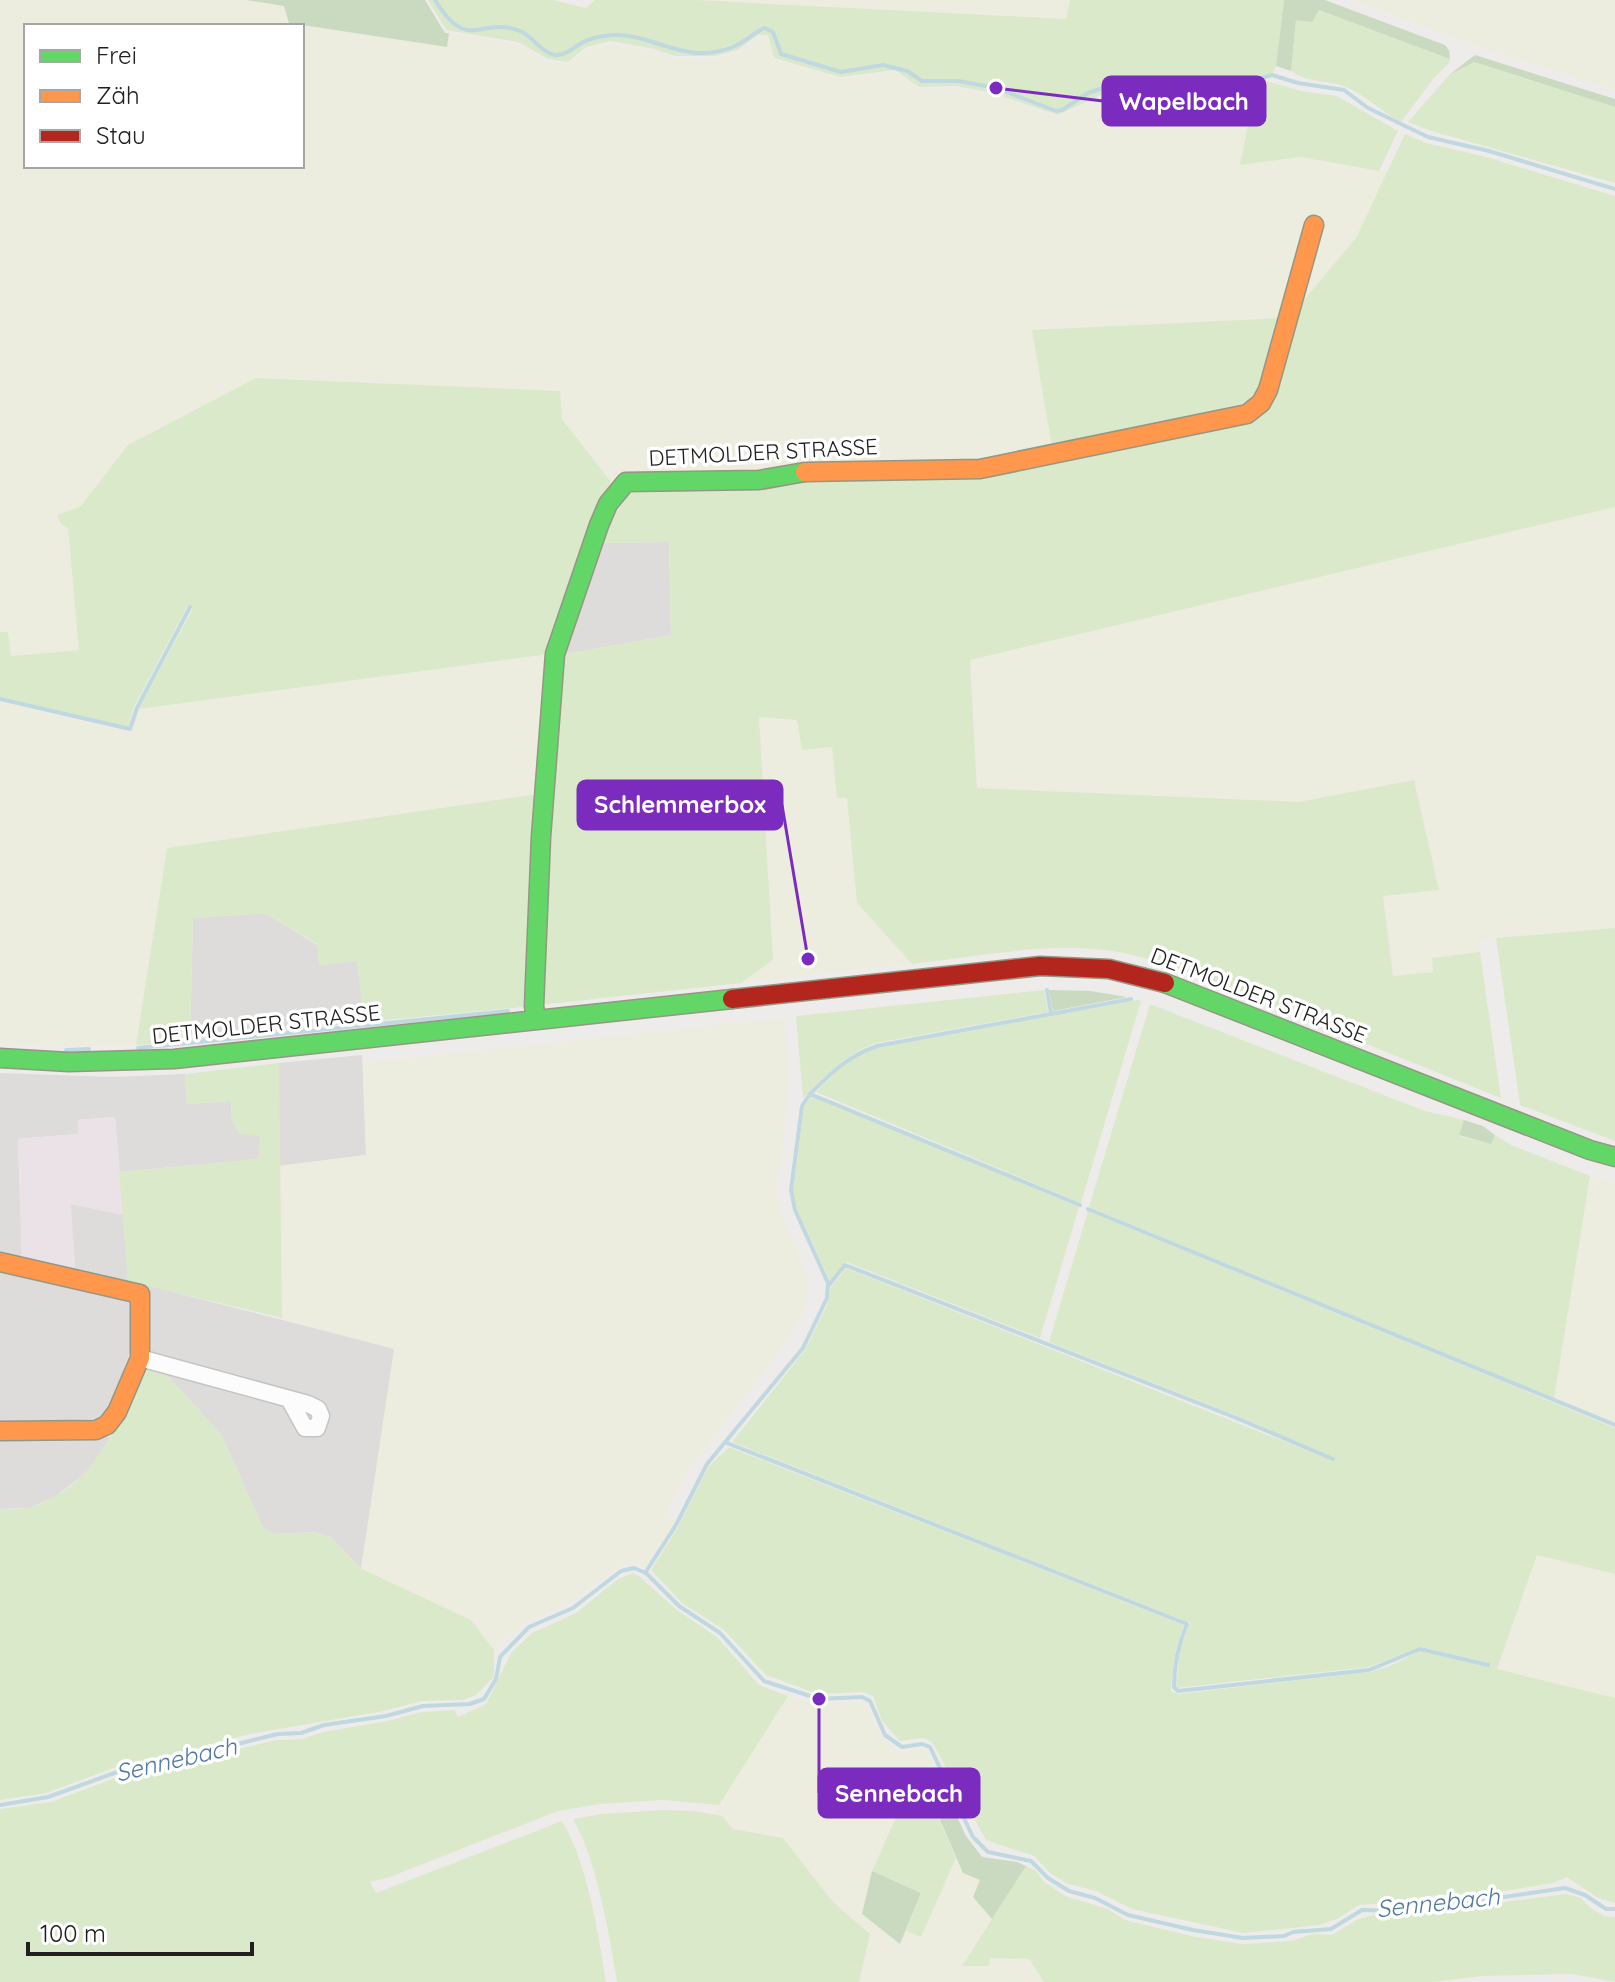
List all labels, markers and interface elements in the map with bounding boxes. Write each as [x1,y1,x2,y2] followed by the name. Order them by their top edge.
[24,24,304,168] legend
[96,40,137,70] text: Frei
[1103,77,1265,125] callout: Wapelbach
[96,80,140,110] text: Zäh
[1119,86,1249,116] text: Wapelbach
[96,120,146,150] text: Stau
[648,432,878,472] street label: DETMOLDER STRASSE
[578,781,782,829] callout: Schlemmerbox
[594,789,766,819] text: Schlemmerbox
[1147,941,1371,1049] street label: DETMOLDER STRASSE
[151,998,381,1050] street label: DETMOLDER STRASSE
[112,1730,240,1788] water label: Sennebach
[819,1769,979,1817] callout: Sennebach
[835,1778,963,1808] text: Sennebach
[1375,1881,1501,1923] water label: Sennebach
[28,1906,252,1956] scale bar
[40,1918,106,1948] text: 100 m

